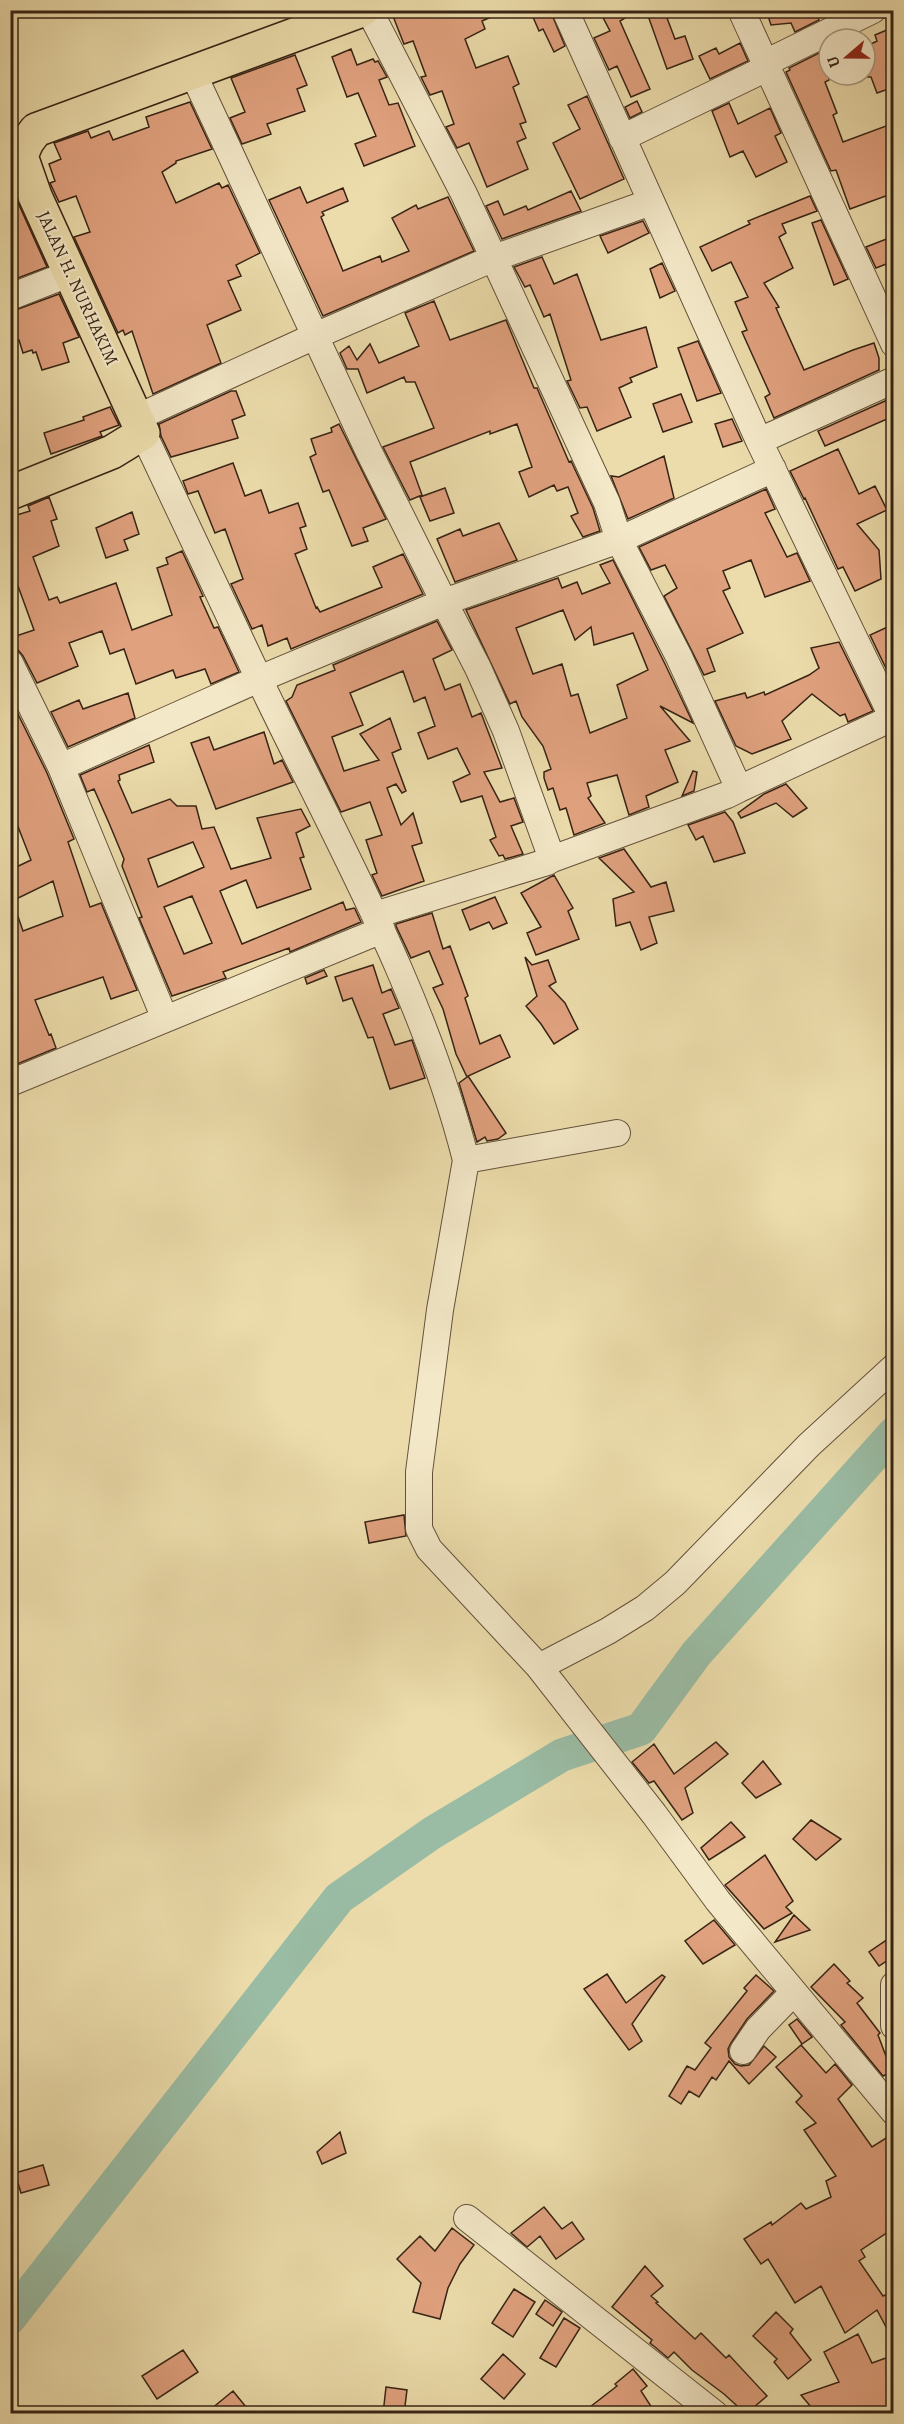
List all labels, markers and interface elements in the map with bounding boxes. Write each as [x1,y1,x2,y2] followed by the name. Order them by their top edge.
[817,27,877,87] north arrow
[822,53,846,70] text: U
[32,207,124,369] street label: JALAN H. NURHAKIM

